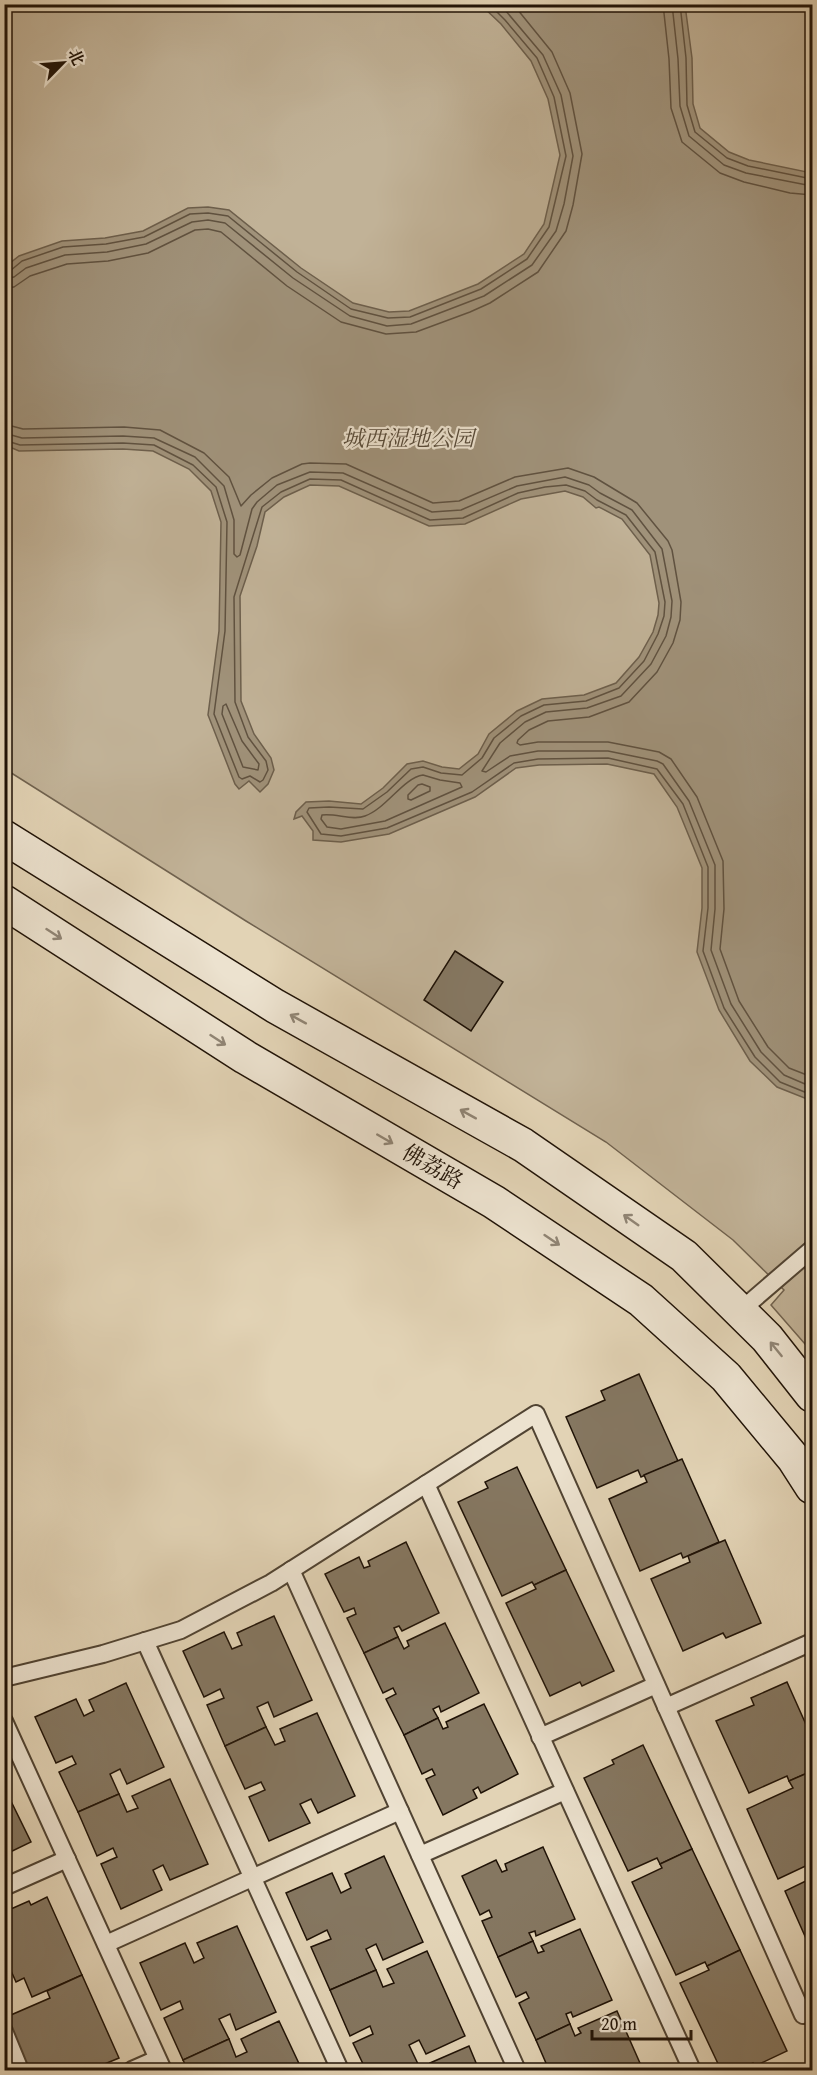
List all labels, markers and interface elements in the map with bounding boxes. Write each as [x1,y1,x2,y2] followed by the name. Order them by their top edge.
[33,33,93,93] north arrow
[62,44,91,69] text: 北
[342,422,477,454] park label: 城西湿地公园
[45,928,62,940] one-way arrow
[289,1012,306,1024] one-way arrow
[209,1033,226,1046] one-way arrow
[460,1108,477,1120] one-way arrow
[376,1134,394,1145] one-way arrow
[396,1136,470,1196] street label: 佛荔路
[624,1214,640,1226] one-way arrow
[543,1234,560,1247] one-way arrow
[769,1342,783,1357] one-way arrow
[592,2003,691,2041] scale bar
[601,2010,637,2037] text: 20 m

